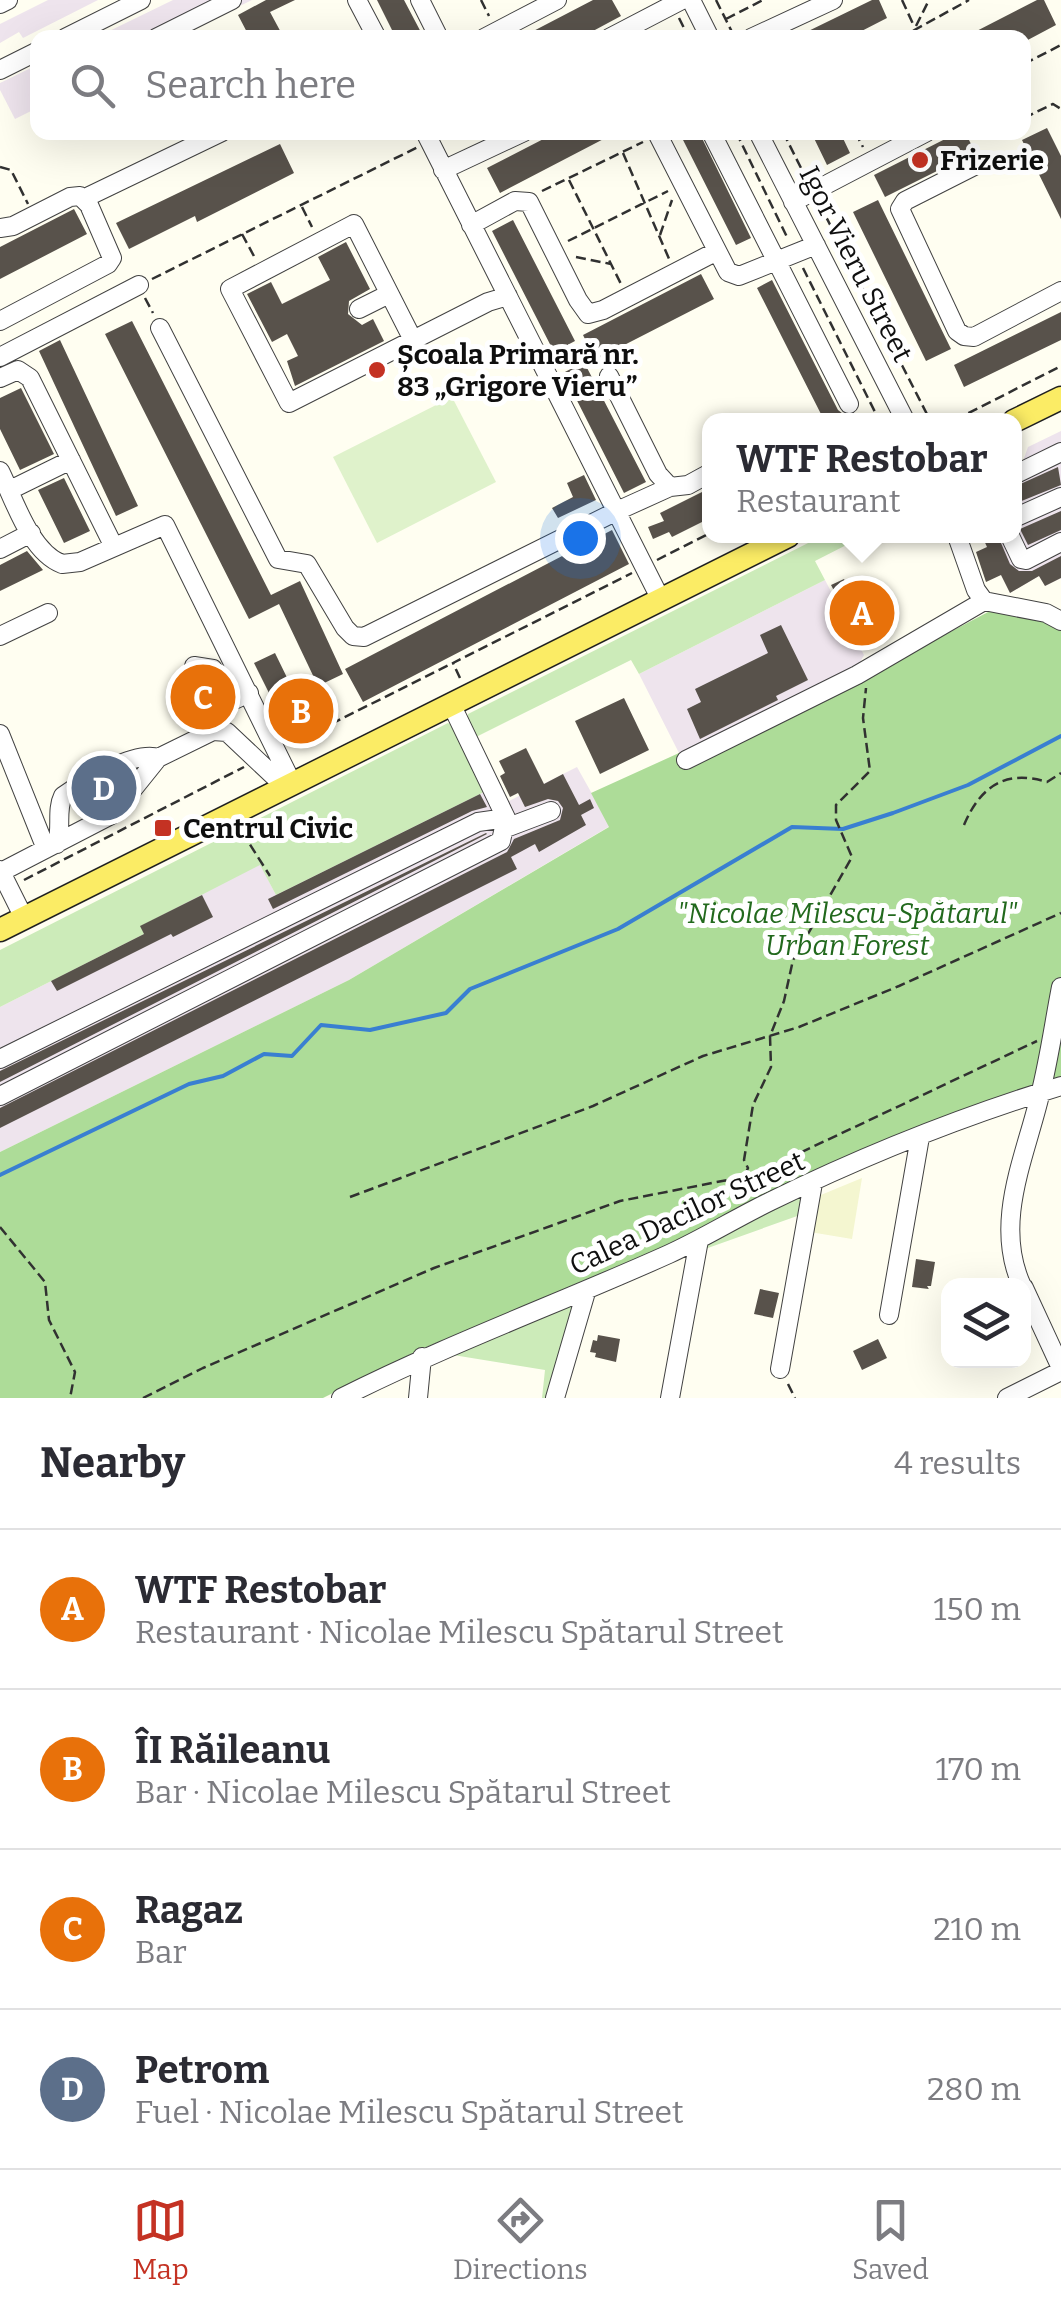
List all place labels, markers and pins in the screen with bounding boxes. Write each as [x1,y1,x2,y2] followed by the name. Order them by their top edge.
[940,144,1044,177] place label: Frizerie
[909,149,931,171] marker: Frizerie
[397,338,639,403] place label: Școala Primară nr. 83 „Grigore Vieru”
[366,359,388,381] marker: Școala Primară nr. 83 „Grigore Vieru”
[830,576,894,650] pin: A
[170,660,236,734] pin: C
[268,674,334,748] pin: B
[72,750,136,826] pin: D
[183,812,353,845] place label: Centrul Civic
[152,817,174,839] marker: Centrul Civic

